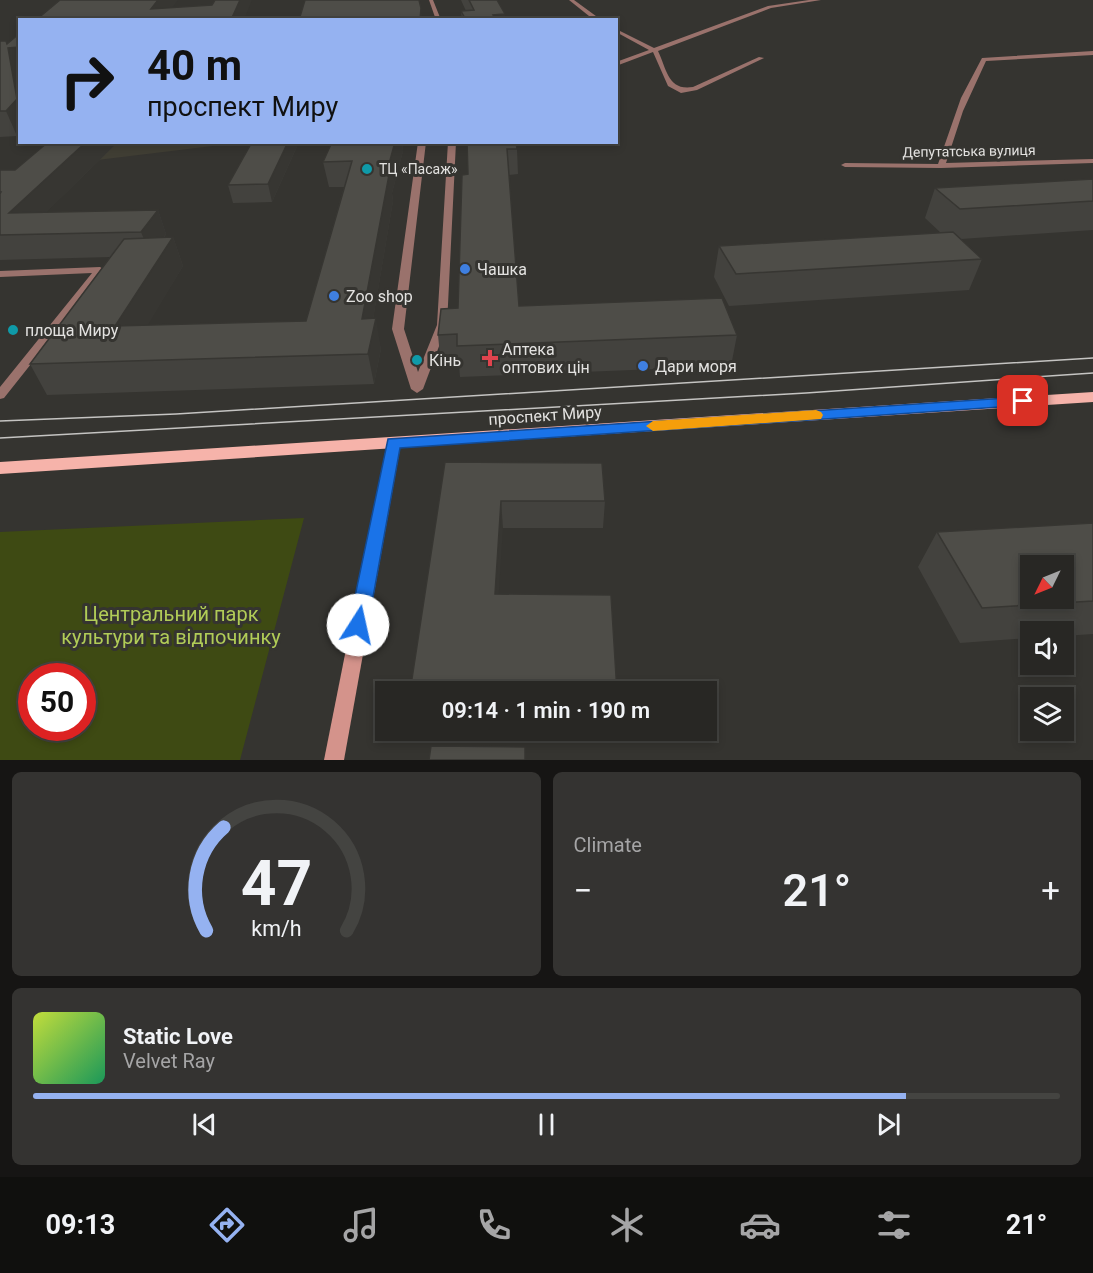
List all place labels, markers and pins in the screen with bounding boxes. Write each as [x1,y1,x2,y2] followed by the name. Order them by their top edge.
[379,161,458,177] place label: ТЦ «Пасаж»
[360,162,374,176] marker: ТЦ «Пасаж»
[477,260,527,279] place label: Чашка
[458,262,472,276] marker: Чашка
[346,287,413,306] place label: Zoo shop
[327,289,341,303] marker: Zoo shop
[25,321,119,340] place label: площа Миру
[6,323,20,337] marker: площа Миру
[502,340,590,377] place label: Аптека оптових цін
[429,351,461,370] place label: Кінь
[483,351,497,365] marker: Аптека оптових цін
[410,353,424,367] marker: Кінь
[655,357,737,376] place label: Дари моря
[636,359,650,373] marker: Дари моря
[997,375,1048,426] pin

